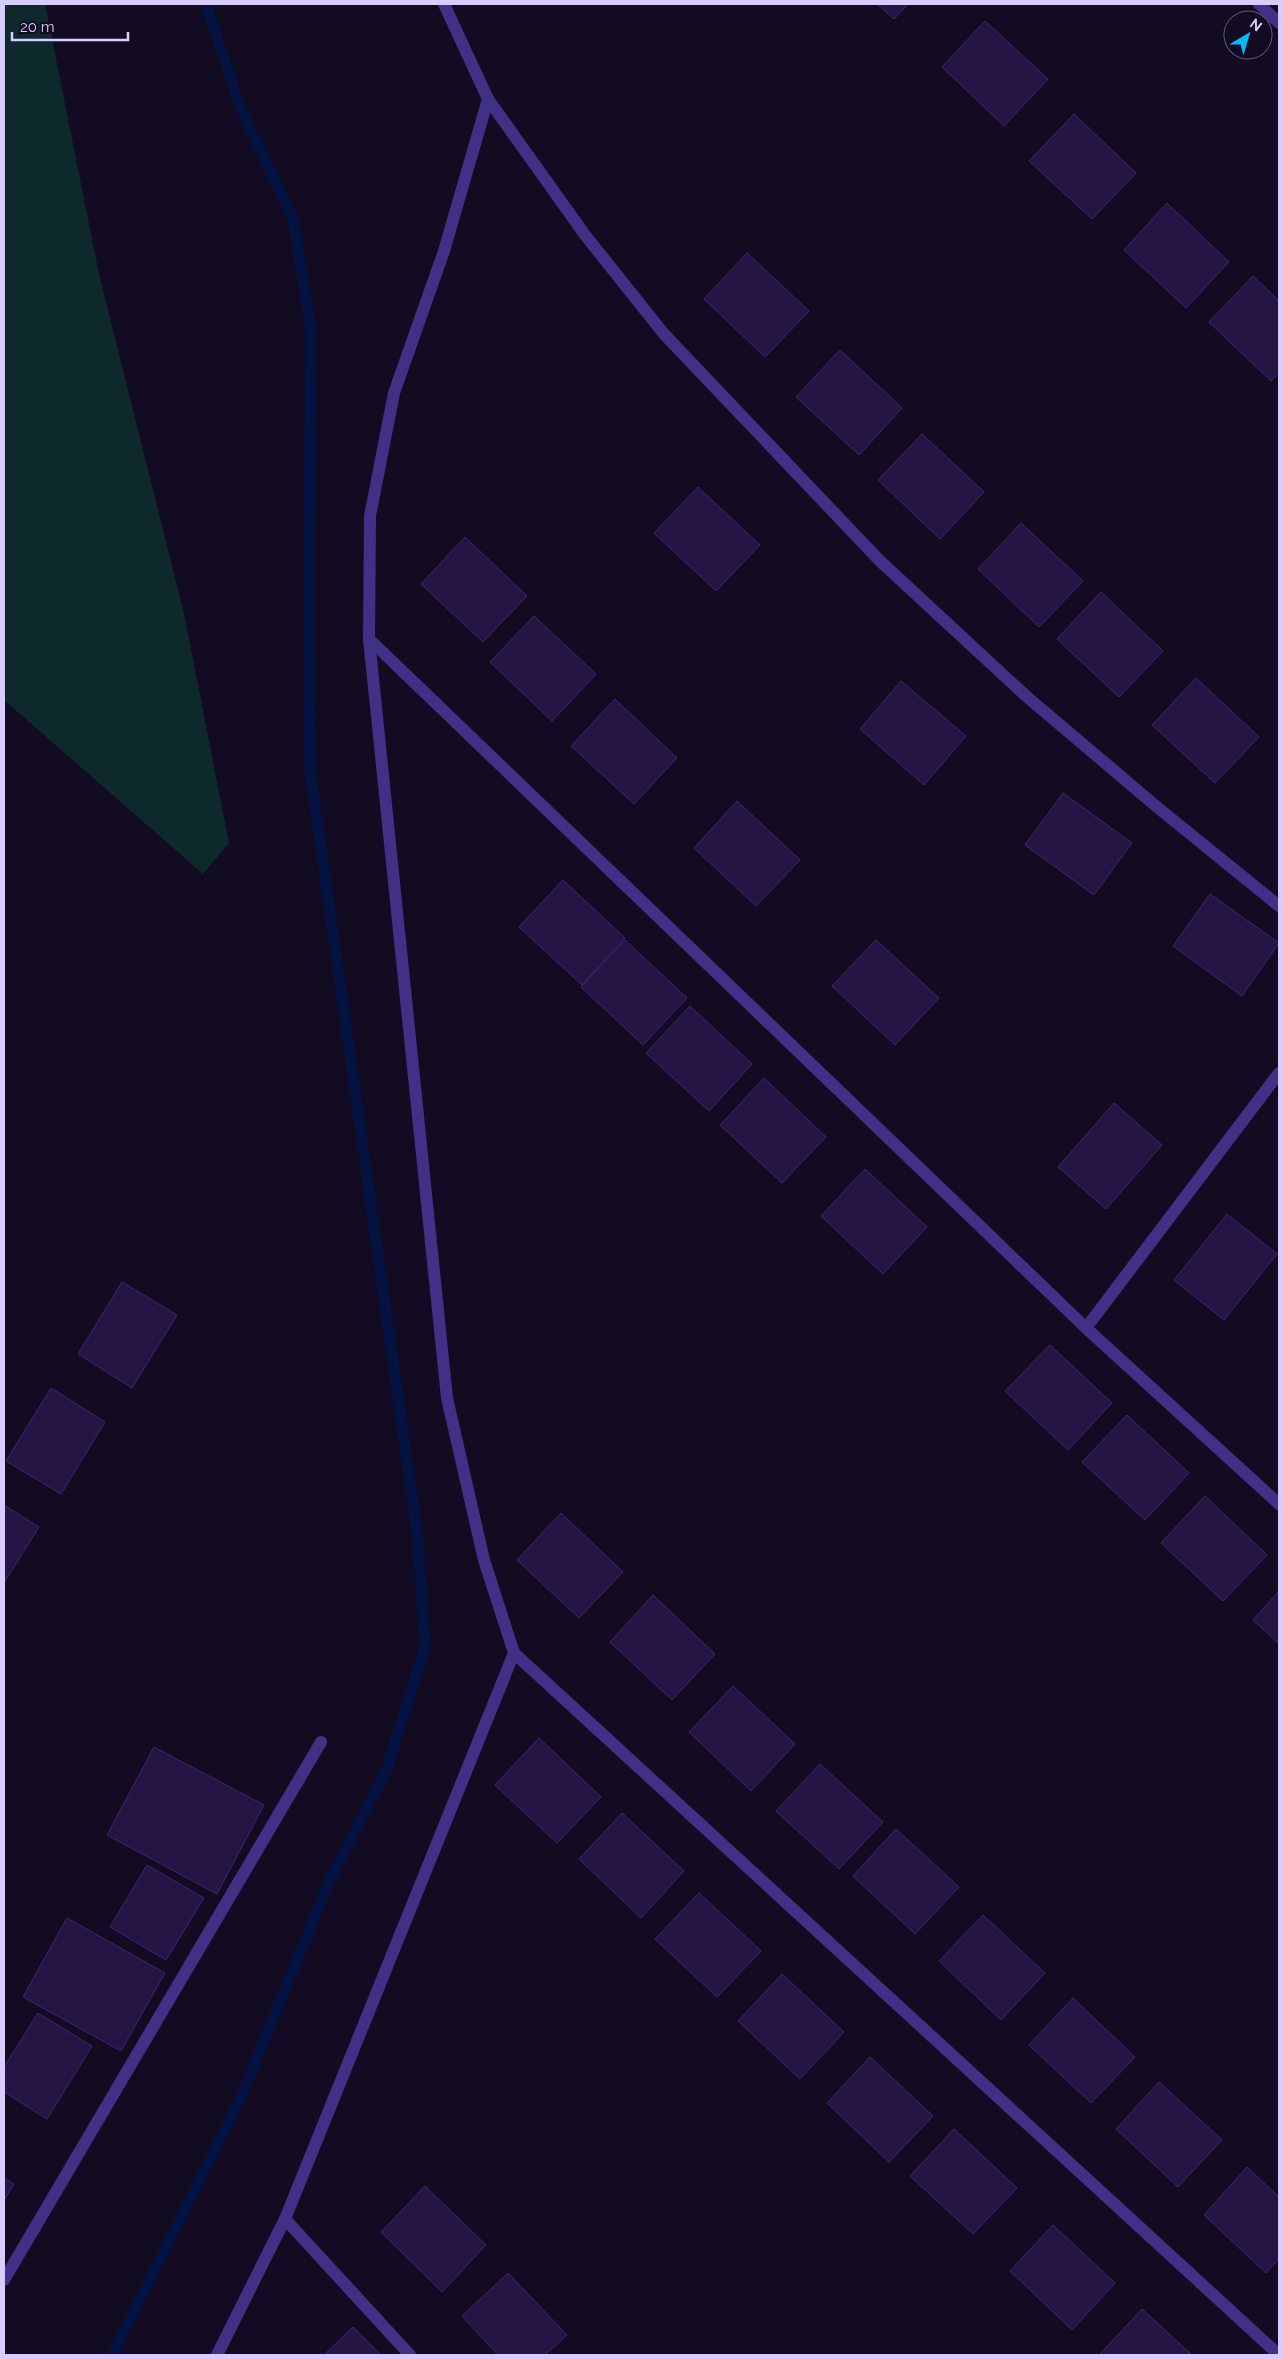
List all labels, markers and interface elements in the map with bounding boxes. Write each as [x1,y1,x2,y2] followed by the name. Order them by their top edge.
[12,10,129,42] scale bar
[1223,10,1273,60] north arrow
[1247,15,1265,34] text: N
[20,18,55,36] text: 20 m

